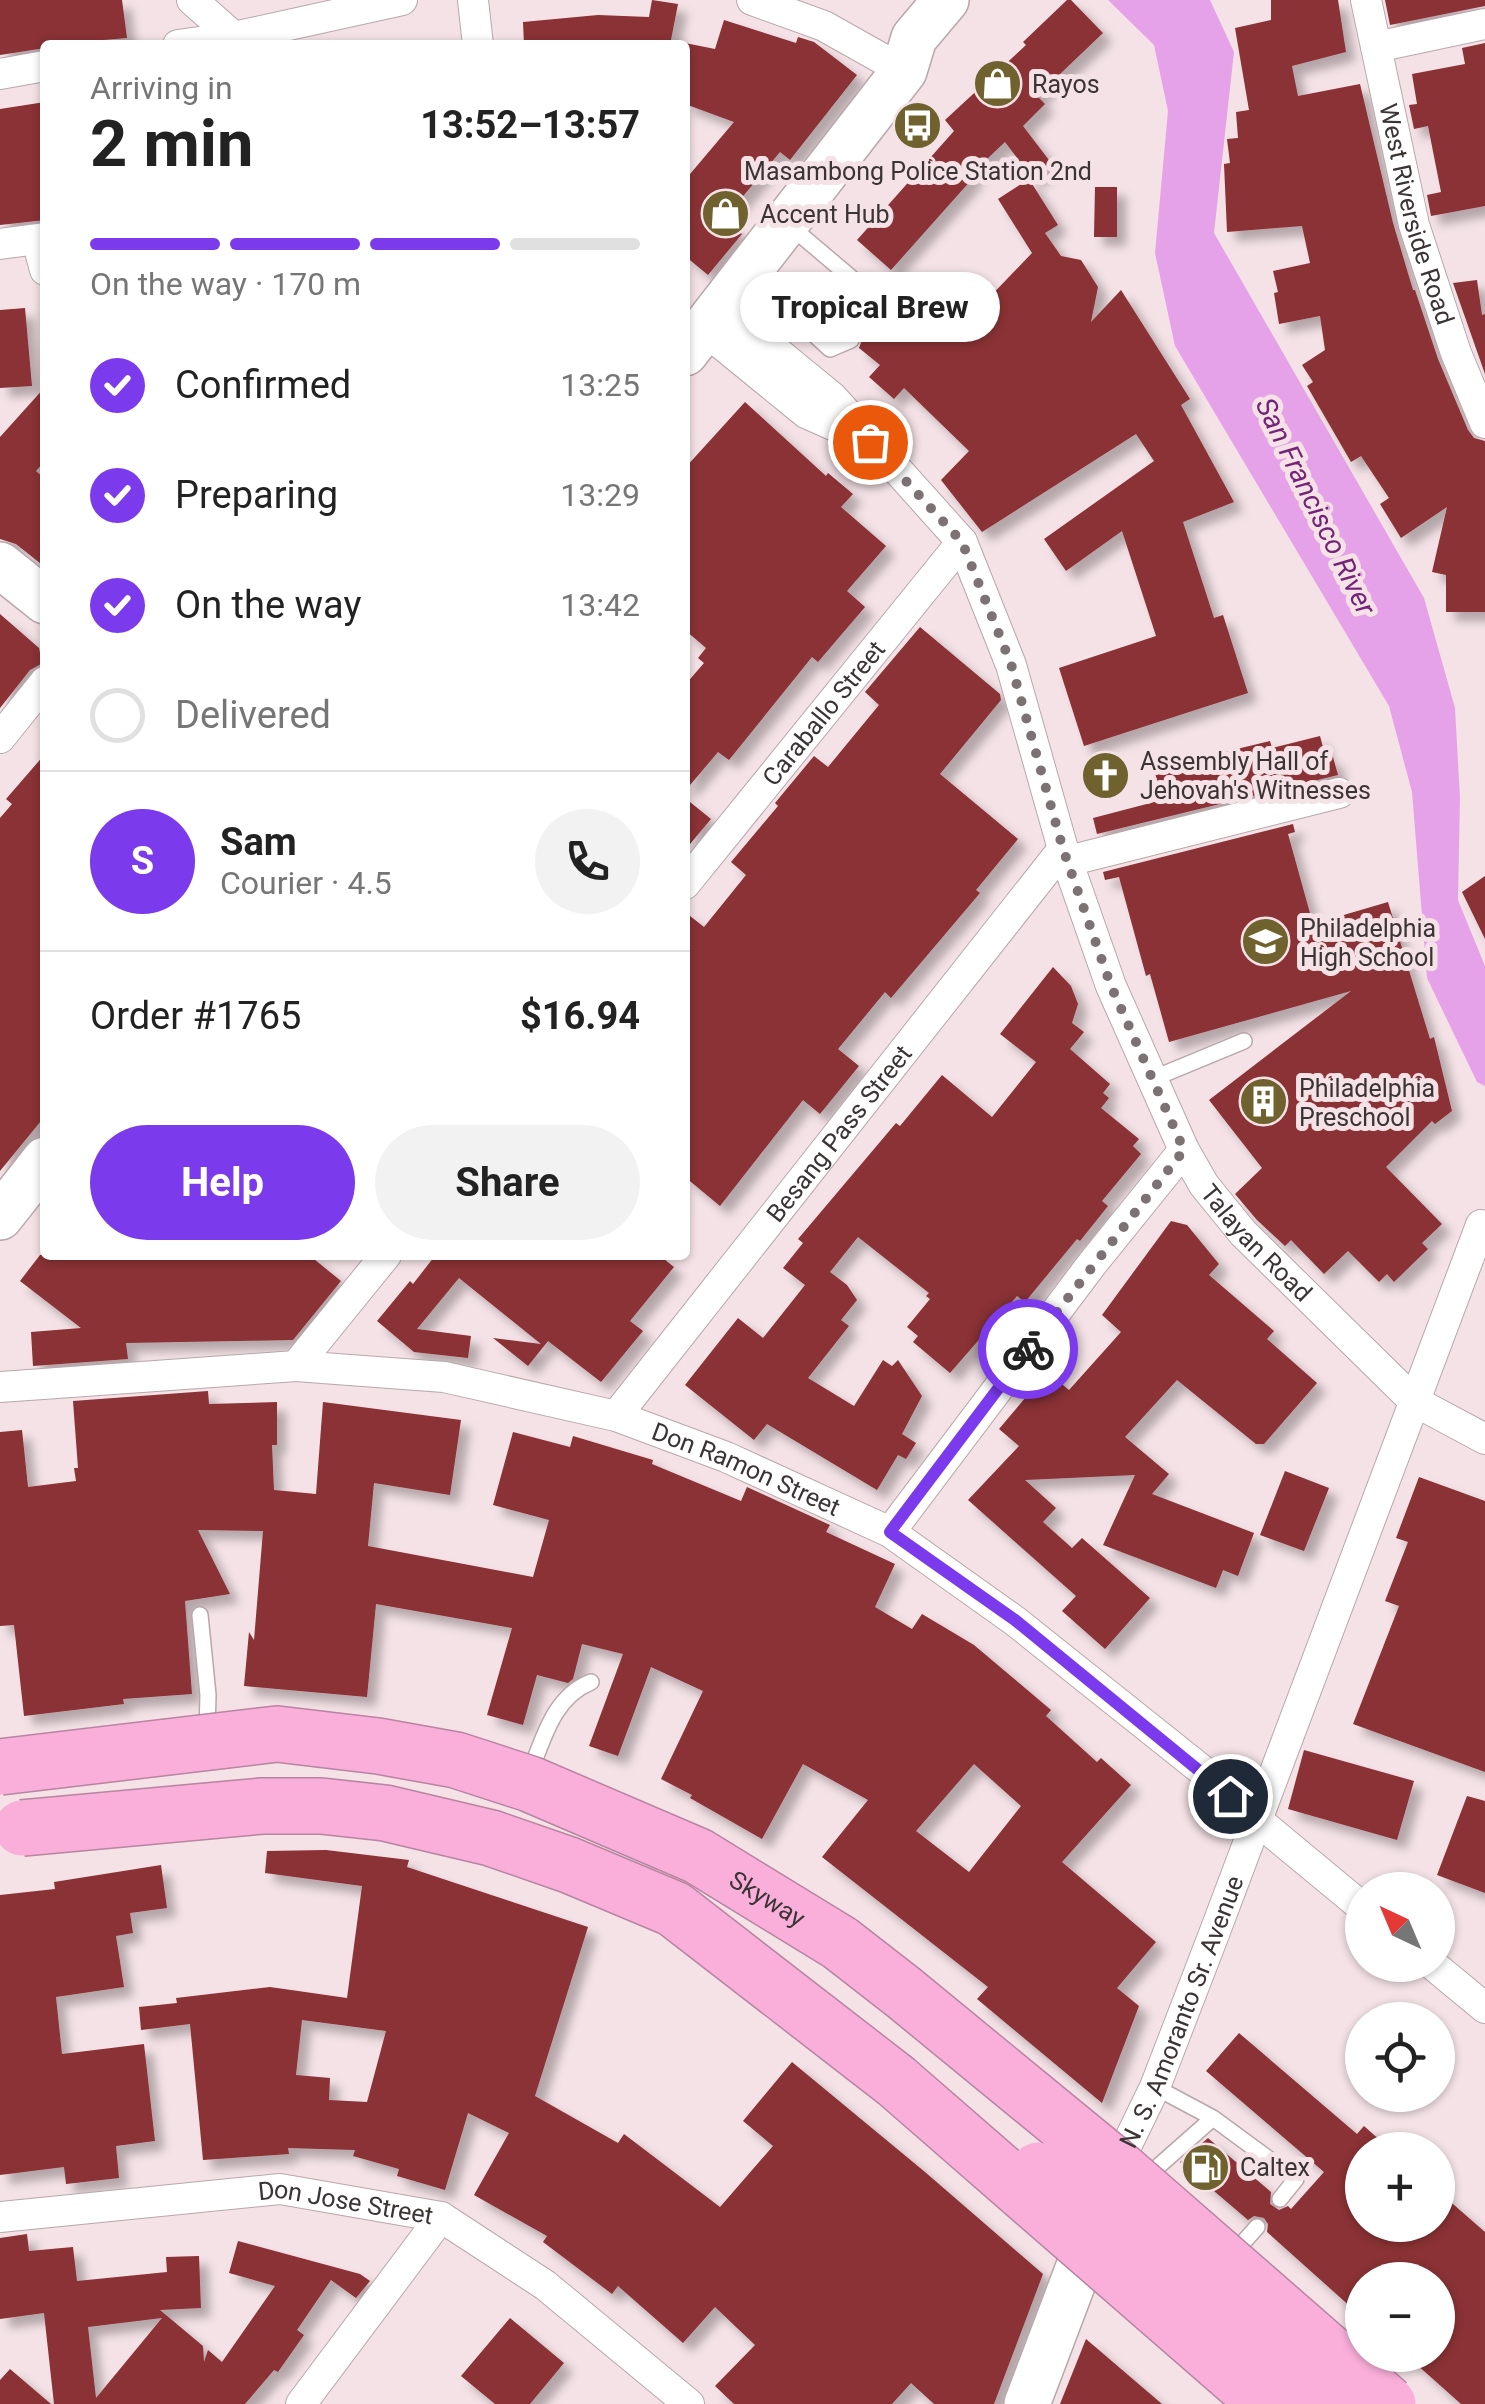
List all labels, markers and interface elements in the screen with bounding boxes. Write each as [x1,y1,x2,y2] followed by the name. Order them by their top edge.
[971,58,1023,110] shop icon: Rayos
[90,69,233,107] text: Arriving in
[1032,70,1100,99] place label: Rayos
[892,99,944,151] bus stop icon: Masambong Police Station 2nd
[1373,101,1460,328] street label: West Riverside Road
[420,103,640,147] text: 13:52–13:57
[90,106,253,182] text: 2 min
[744,157,1092,186] place label: Masambong Police Station 2nd
[699,188,751,240] shop icon: Accent Hub
[760,200,890,229] place label: Accent Hub
[90,265,361,303] text: On the way · 170 m
[740,272,1000,342] callout: Tropical Brew
[771,288,969,326] text: Tropical Brew
[90,358,145,413] icon: check
[175,363,351,407] text: Confirmed
[560,366,640,404] text: 13:25
[1249,392,1383,621] water label: San Francisco River
[828,400,913,485] pin
[843,415,898,470] icon: bag
[90,468,145,523] icon: check
[175,473,338,517] text: Preparing
[560,476,640,514] text: 13:29
[90,578,145,633] icon: check
[175,583,361,627] text: On the way
[560,586,640,624] text: 13:42
[757,635,891,792] street label: Caraballo Street
[175,693,331,737] text: Delivered
[1140,747,1371,805] place label: Assembly Hall of Jehovah's Witnesses
[1079,749,1131,801] church icon: Assembly Hall of Jehovah's Witnesses
[535,809,640,914] button: phone
[220,820,297,864] text: Sam
[131,839,154,883] text: S
[220,864,392,902] text: Courier · 4.5
[1300,914,1436,972] place label: Philadelphia High School
[1239,916,1291,968] school or university icon: Philadelphia High School
[90,994,301,1038] text: Order #1765
[520,994,640,1038] text: $16.94
[761,1040,918,1228] street label: Besang Pass Street
[1299,1074,1435,1132] place label: Philadelphia Preschool
[1238,1076,1290,1128] building icon: Philadelphia Preschool
[90,1125,355,1240] button: Help
[375,1125,640,1240] button: Share
[1195,1179,1318,1307] street label: Talayan Road
[978,1299,1078,1399] courier
[1001,1322,1056,1377] icon: bike
[648,1417,845,1522] street label: Don Ramon Street
[1188,1754,1273,1839] pin
[1203,1769,1258,1824] icon: home
[724,1865,811,1933] street label: Skyway
[1114,1872,1250,2153] street label: N. S. Amoranto Sr. Avenue
[1345,1872,1455,1982] north arrow
[1345,1872,1455,2372] map controls
[1345,2002,1455,2112] button: locate
[1345,2132,1455,2242] button: +
[1179,2141,1231,2193] fuel station icon: Caltex
[1240,2153,1310,2182] place label: Caltex
[257,2174,435,2230] street label: Don Jose Street
[1345,2262,1455,2372] button: −

